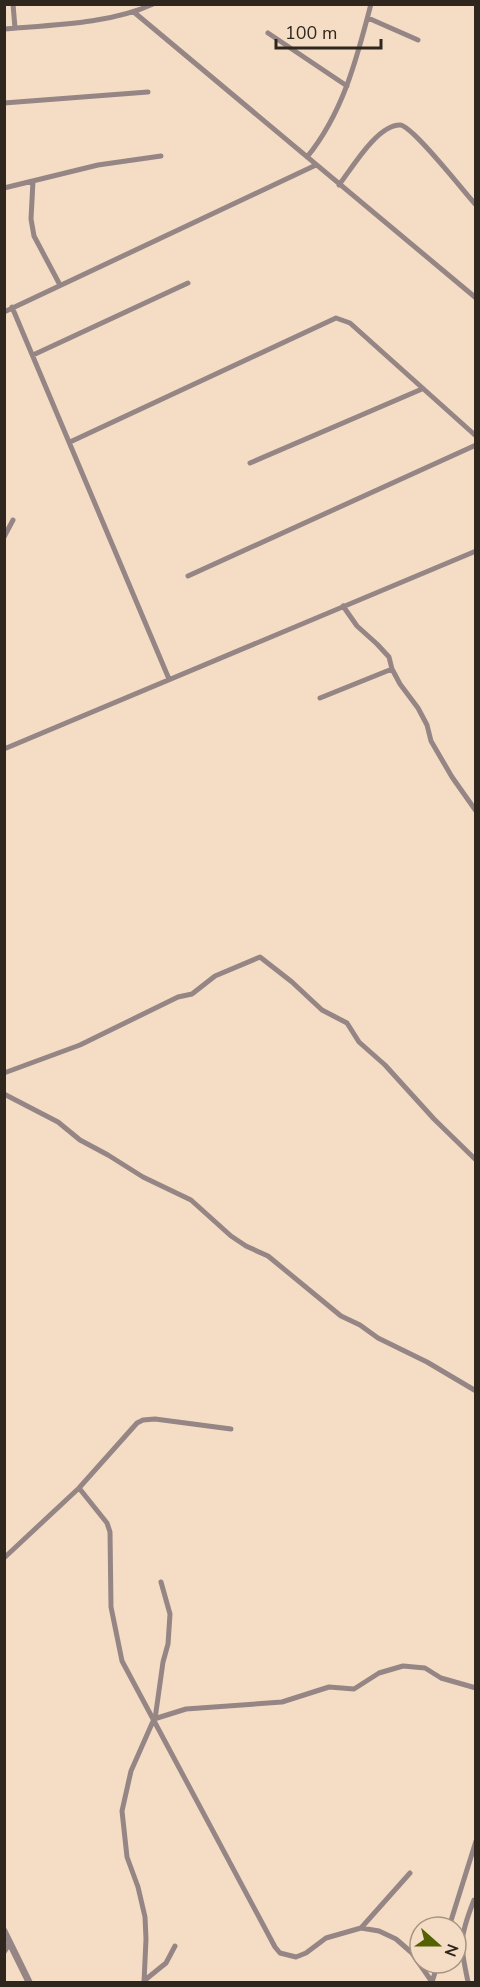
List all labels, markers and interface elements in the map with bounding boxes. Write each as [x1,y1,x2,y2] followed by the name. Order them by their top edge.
[276,12,381,50] scale bar
[285,21,337,45] text: 100 m
[408,1915,468,1975] north arrow
[439,1940,463,1960] text: N

